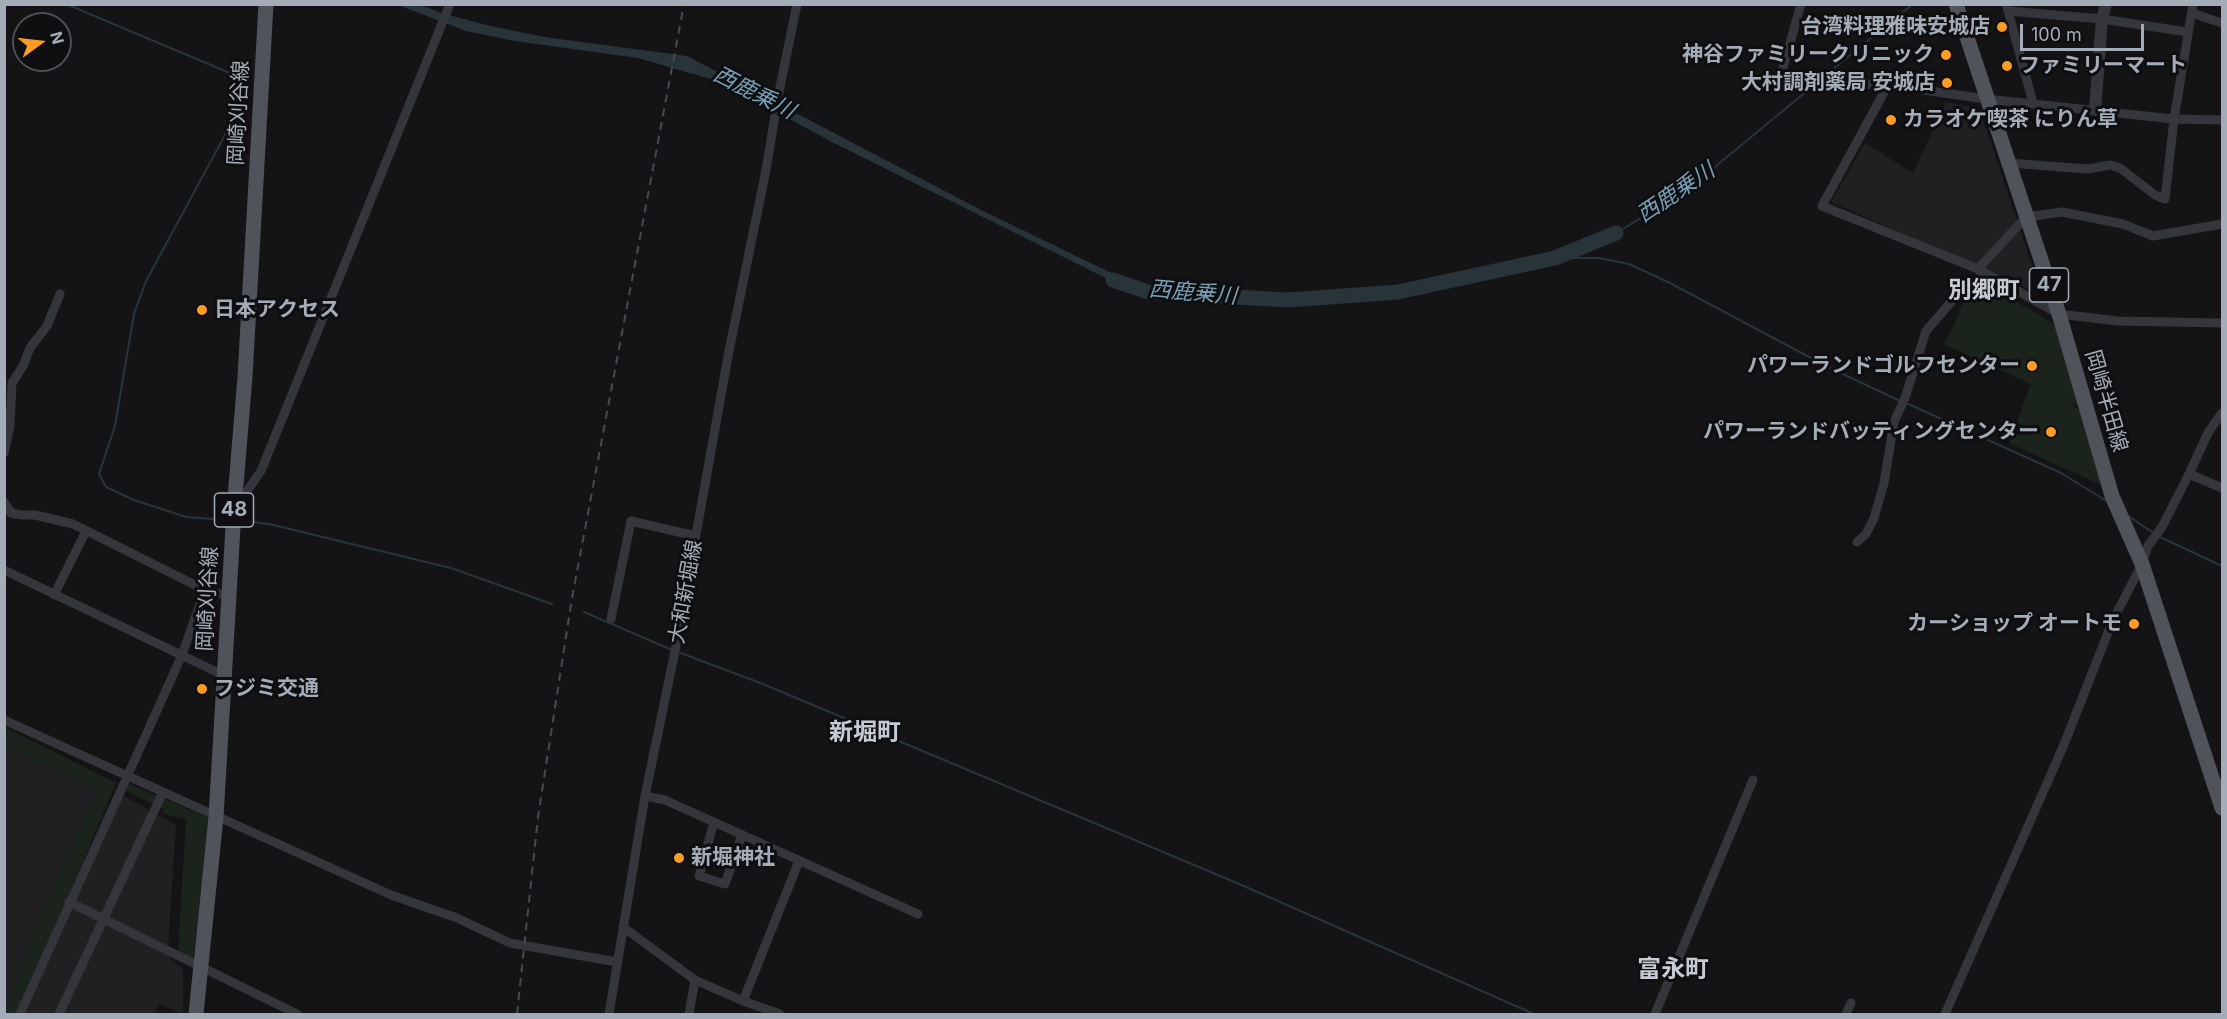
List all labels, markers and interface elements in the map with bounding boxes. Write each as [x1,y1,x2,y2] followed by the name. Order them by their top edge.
[12,12,72,72] north arrow
[2023,12,2148,50] scale bar
[1801,14,1990,40] place label: 台湾料理雅味安城店
[1995,20,2009,34] marker: 台湾料理雅味安城店
[2031,24,2082,45] text: 100 m
[46,29,69,46] text: N
[1682,42,1934,68] place label: 神谷ファミリークリニック
[1939,48,1953,62] marker: 神谷ファミリークリニック
[2019,53,2187,79] place label: ファミリーマート
[2000,59,2014,73] marker: ファミリーマート
[224,60,254,166] street label: 岡崎刈谷線
[709,61,799,125] water label: 西鹿乗川
[1741,70,1935,96] place label: 大村調剤薬局 安城店
[1940,76,1954,90] marker: 大村調剤薬局 安城店
[1903,107,2118,133] place label: カラオケ喫茶 にりん草
[1884,113,1898,127] marker: カラオケ喫茶 にりん草
[1632,157,1720,229] water label: 西鹿乗川
[2030,268,2068,302] road number: 47
[1148,276,1238,310] water label: 西鹿乗川
[1948,277,2020,305] district label: 別郷町
[214,297,340,323] place label: 日本アクセス
[195,303,209,317] marker: 日本アクセス
[2079,347,2133,455] street label: 岡崎半田線
[1747,353,2020,379] place label: パワーランドゴルフセンター
[2025,359,2039,373] marker: パワーランドゴルフセンター
[1703,419,2039,445] place label: パワーランドバッティングセンター
[2044,425,2058,439] marker: パワーランドバッティングセンター
[214,493,254,527] road number: 48
[664,538,708,646] street label: 大和新堀線
[193,546,223,652] street label: 岡崎刈谷線
[1907,611,2122,637] place label: カーショップ オートモ
[2127,617,2141,631] marker: カーショップ オートモ
[214,676,319,702] place label: フジミ交通
[195,682,209,696] marker: フジミ交通
[829,719,901,747] district label: 新堀町
[691,845,775,871] place label: 新堀神社
[672,851,686,865] marker: 新堀神社
[1637,956,1709,984] district label: 富永町

